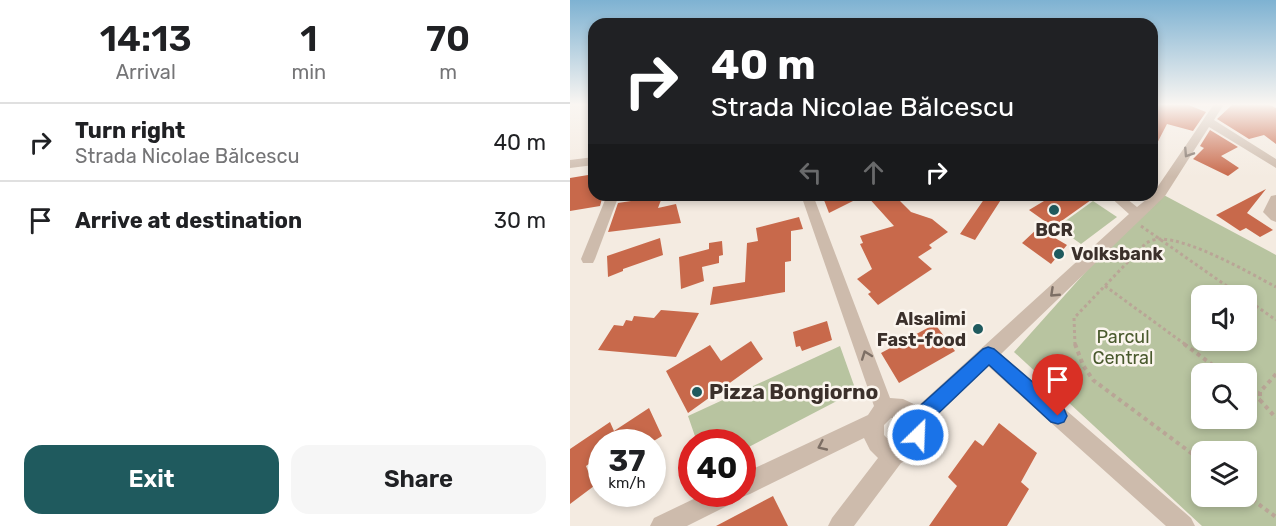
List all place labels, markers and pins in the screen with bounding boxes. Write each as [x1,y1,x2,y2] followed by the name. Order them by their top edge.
[1047,203,1061,217] marker: BCR
[1035,219,1073,241] place label: BCR
[1071,243,1163,265] place label: Volksbank
[1052,247,1066,261] marker: Volksbank
[877,308,966,351] place label: Alsalimi Fast-food
[971,322,985,336] marker: Alsalimi Fast-food
[1032,354,1083,416] pin
[709,379,878,404] place label: Pizza Bongiorno
[690,385,704,399] marker: Pizza Bongiorno

